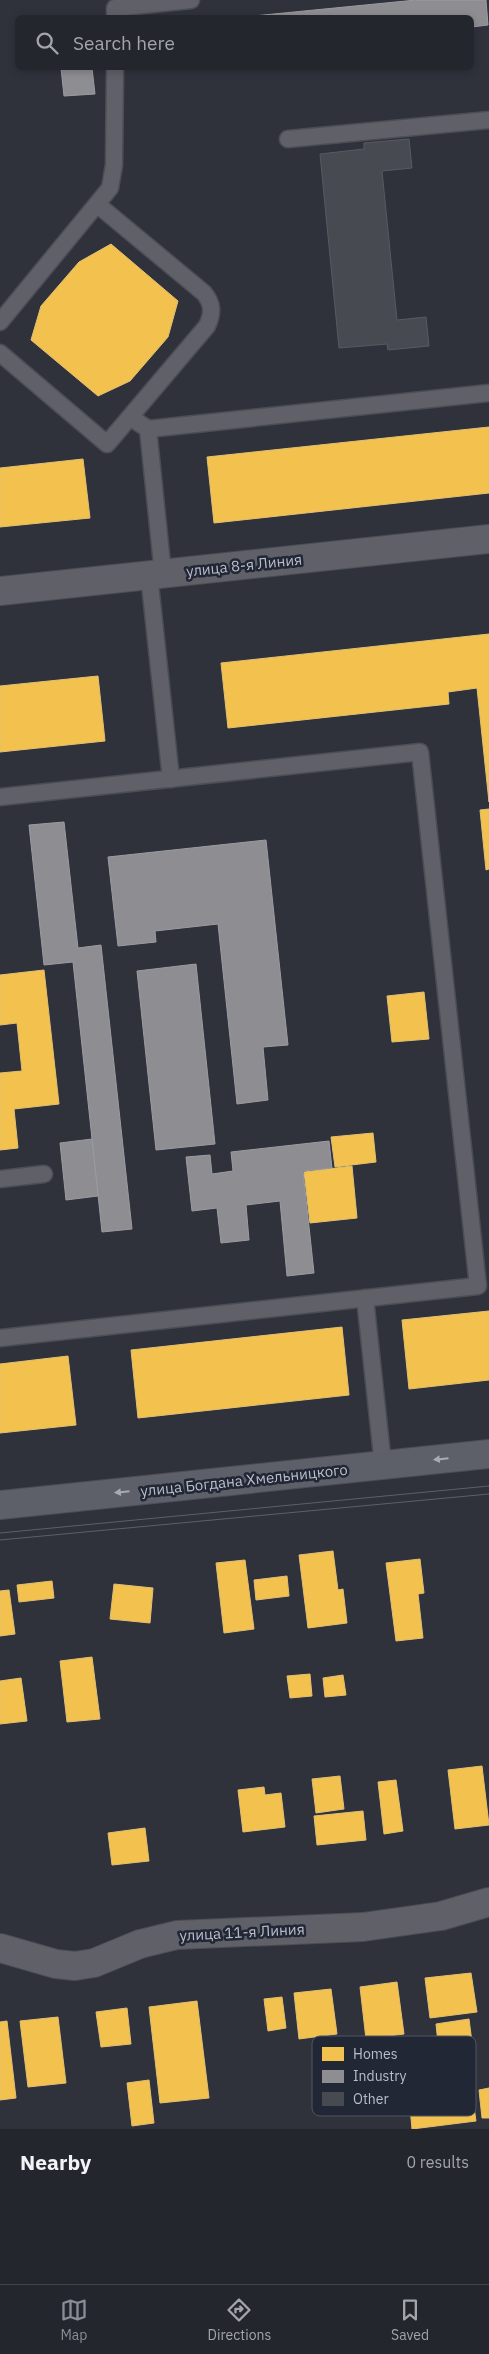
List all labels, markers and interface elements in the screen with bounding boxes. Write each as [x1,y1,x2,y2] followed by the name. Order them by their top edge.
[15,15,474,70] search box
[33,29,61,57] icon: search
[73,31,175,55] text: Search here
[185,549,303,581] street label: улица 8-я Линия
[432,1455,448,1463] one-way arrow
[139,1460,349,1500] street label: улица Богдана Хмельницкого
[114,1488,130,1496] one-way arrow
[179,1919,305,1945] street label: улица 11-я Линия
[312,2036,476,2116] legend
[353,2045,398,2063] text: Homes
[353,2067,407,2085] text: Industry
[353,2090,389,2108] text: Other
[20,2148,91,2176] text: Nearby
[406,2152,469,2172] text: 0 results
[60,2296,88,2344] tab: Map
[208,2296,271,2344] tab: Directions
[391,2296,429,2344] tab: Saved

